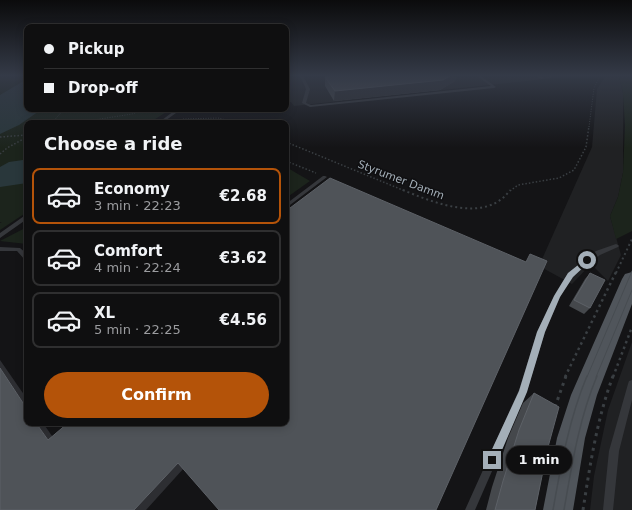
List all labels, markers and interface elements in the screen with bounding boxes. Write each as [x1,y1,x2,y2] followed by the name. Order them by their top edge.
[68,40,124,58] text: Pickup
[68,79,138,97] text: Drop-off
[44,133,183,154] text: Choose a ride
[356,158,446,202] street label: Styrumer Damm
[46,178,82,214] icon: car
[94,180,170,198] text: Economy
[220,187,267,205] text: €2.68
[94,198,181,213] text: 3 min · 22:23
[46,240,82,276] icon: car
[94,242,162,260] text: Comfort
[220,249,267,267] text: €3.62
[578,251,596,269] route start
[94,260,181,275] text: 4 min · 22:24
[46,302,82,338] icon: car
[94,304,115,322] text: XL
[220,311,267,329] text: €4.56
[94,322,181,337] text: 5 min · 22:25
[44,372,269,418] button: Confirm
[506,446,572,474] callout: 1 min
[483,451,501,469] route end
[519,452,559,467] text: 1 min

